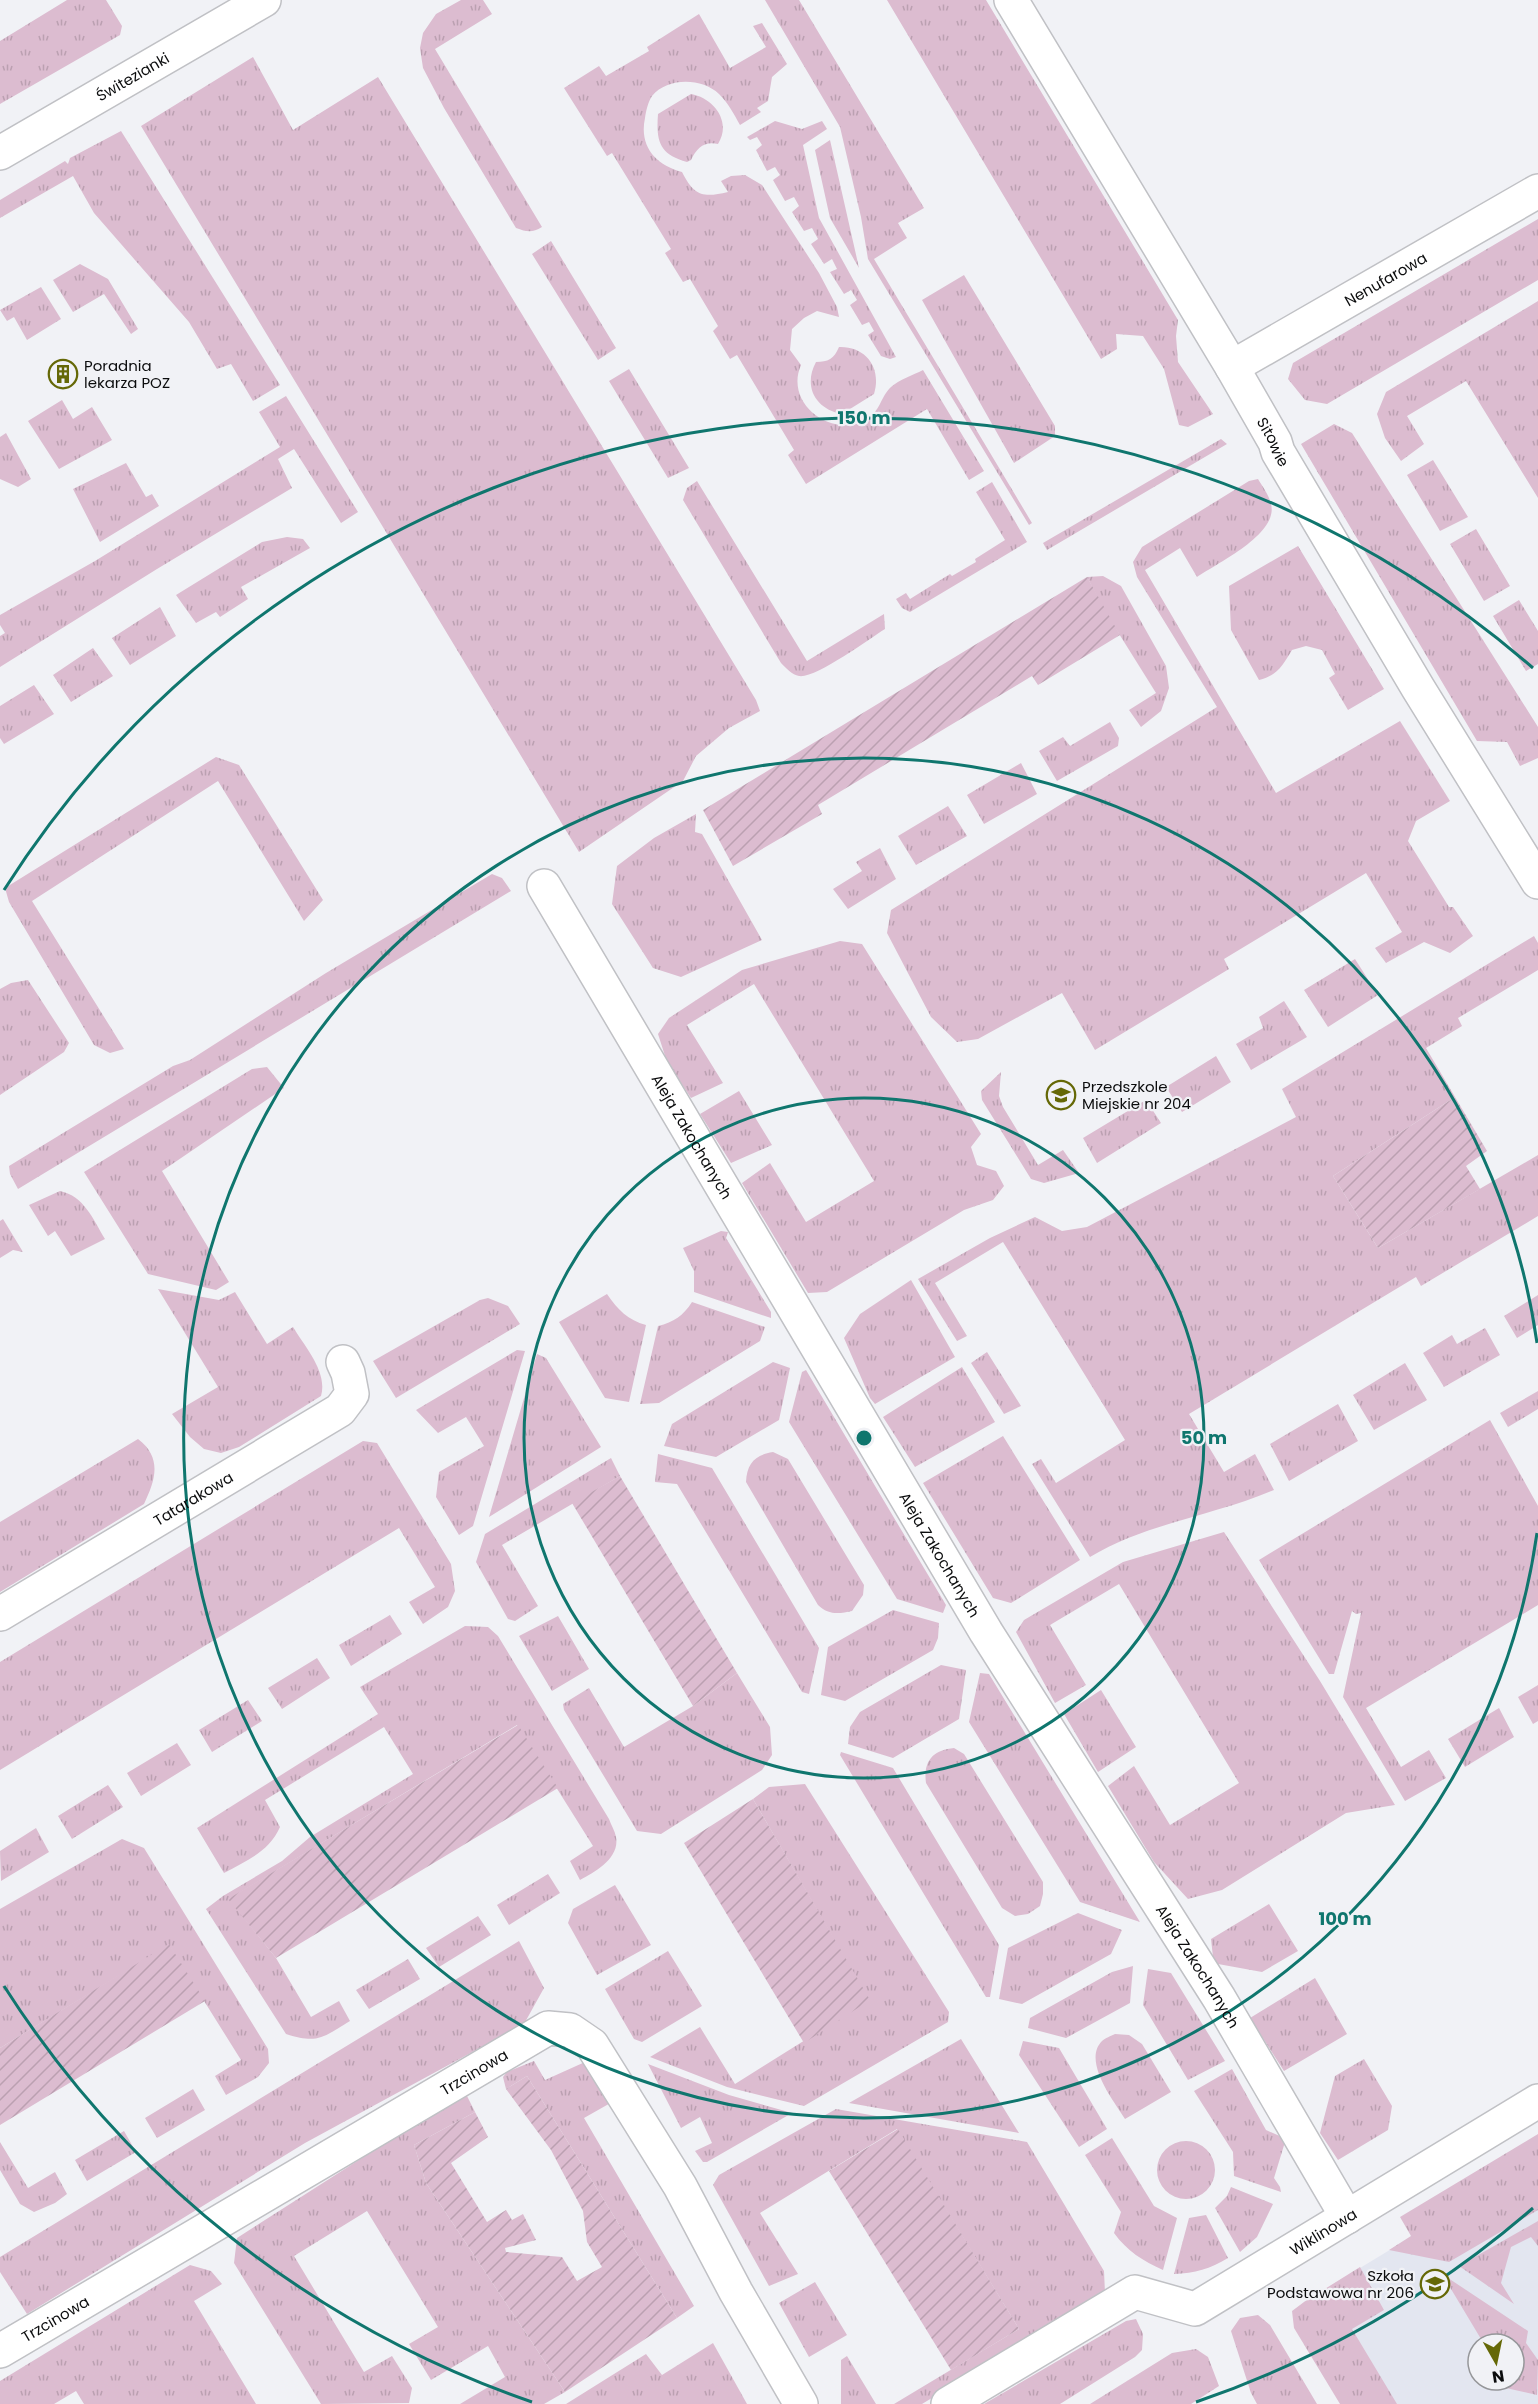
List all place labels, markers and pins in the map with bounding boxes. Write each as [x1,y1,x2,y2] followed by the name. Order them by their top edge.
[84,355,170,393] place label: Poradnia lekarza POZ
[47,358,79,390] building icon: Poradnia lekarza POZ
[1082,1076,1191,1114] place label: Przedszkole Miejskie nr 204
[1045,1079,1077,1111] school or university icon: Przedszkole Miejskie nr 204
[854,1428,874,1448] centre of rings
[1267,2265,1414,2303] place label: Szkoła Podstawowa nr 206
[1419,2268,1451,2300] school or university icon: Szkoła Podstawowa nr 206

